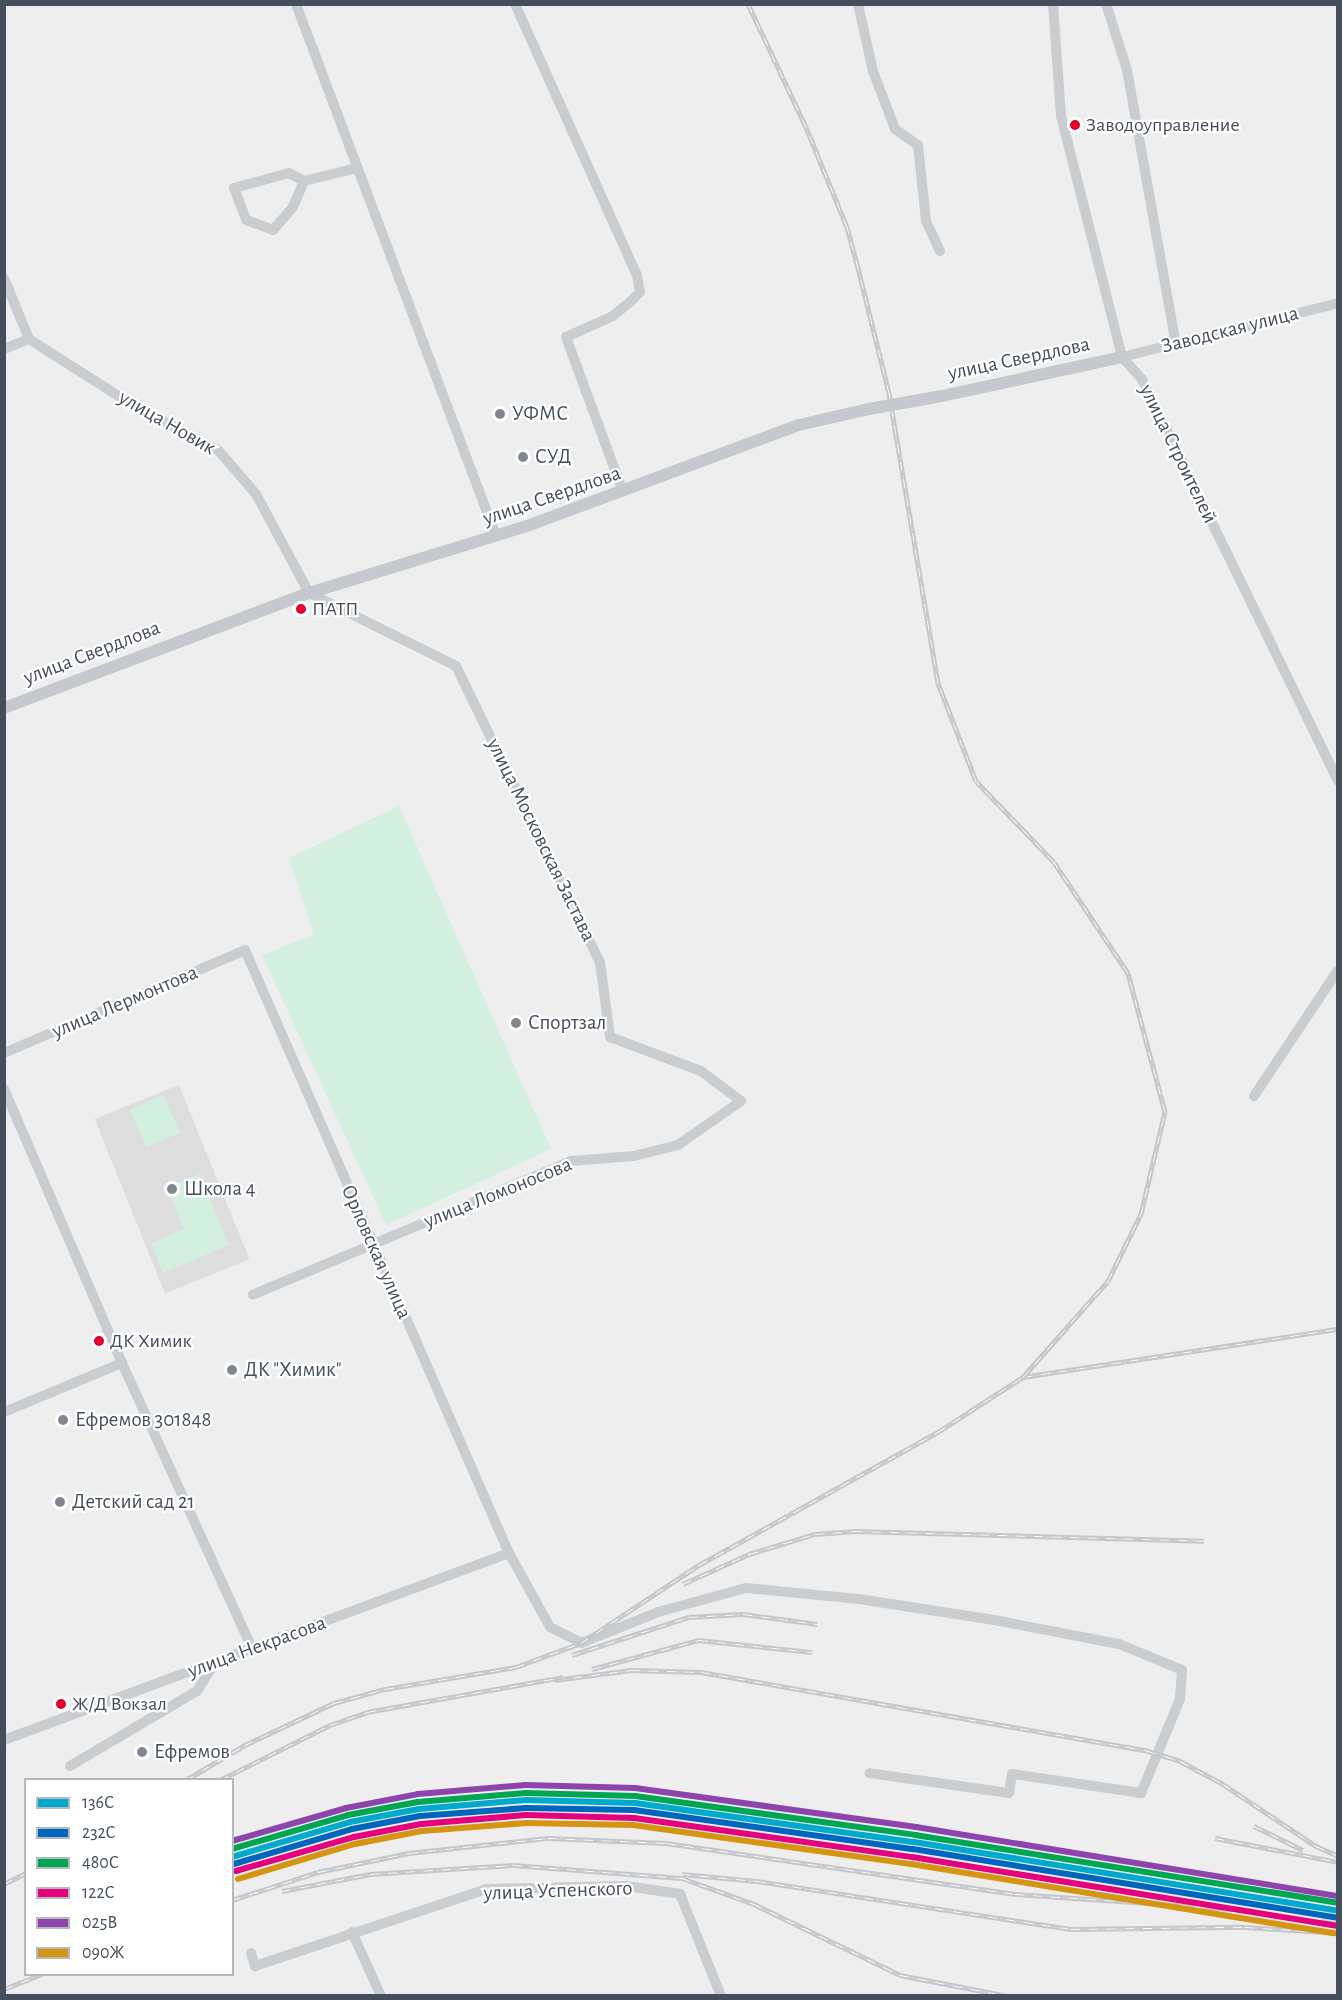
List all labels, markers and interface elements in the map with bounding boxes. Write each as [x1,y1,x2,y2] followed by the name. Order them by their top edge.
[1086,113,1240,137] place label: Заводоуправление
[1069,119,1081,131] marker: Заводоуправление
[1159,301,1301,359] street label: Заводская улица
[946,332,1092,386] street label: улица Свердлова
[1133,380,1223,528] street label: улица Строителей
[114,385,220,461] street label: улица Новик
[512,401,568,427] place label: УФМС
[493,407,507,421] marker: УФМС
[535,444,571,470] place label: СУД
[516,450,530,464] marker: СУД
[480,461,624,531] street label: улица Свердлова
[312,597,359,621] place label: ПАТП
[295,603,307,615] marker: ПАТП
[20,615,164,691] street label: улица Свердлова
[481,734,601,946] street label: улица Московская Застава
[48,960,202,1044] street label: улица Лермонтова
[528,1010,606,1036] place label: Спортзал
[509,1016,523,1030] marker: Спортзал
[420,1152,576,1234] street label: улица Ломоносова
[184,1176,256,1202] place label: Школа 4
[335,1181,417,1323] street label: Орловская улица
[165,1182,179,1196] marker: Школа 4
[110,1329,192,1353] place label: ДК Химик
[93,1335,105,1347] marker: ДК Химик
[244,1357,342,1383] place label: ДК "Химик"
[225,1363,239,1377] marker: ДК "Химик"
[75,1407,212,1433] place label: Ефремов 301848
[56,1413,70,1427] marker: Ефремов 301848
[72,1489,195,1515] place label: Детский сад 21
[53,1495,67,1509] marker: Детский сад 21
[184,1610,330,1684] street label: улица Некрасова
[72,1692,167,1716] place label: Ж/Д Вокзал
[55,1698,67,1710] marker: Ж/Д Вокзал
[154,1739,230,1765] place label: Ефремов
[135,1745,149,1759] marker: Ефремов
[24,1778,234,1976] legend
[82,1794,114,1812] text: 136С
[82,1824,115,1842] text: 232C
[82,1854,119,1872] text: 480С
[483,1876,633,1906] street label: улица Успенского
[82,1884,115,1902] text: 122С
[82,1914,117,1932] text: 025В
[82,1944,124,1962] text: 090Ж

